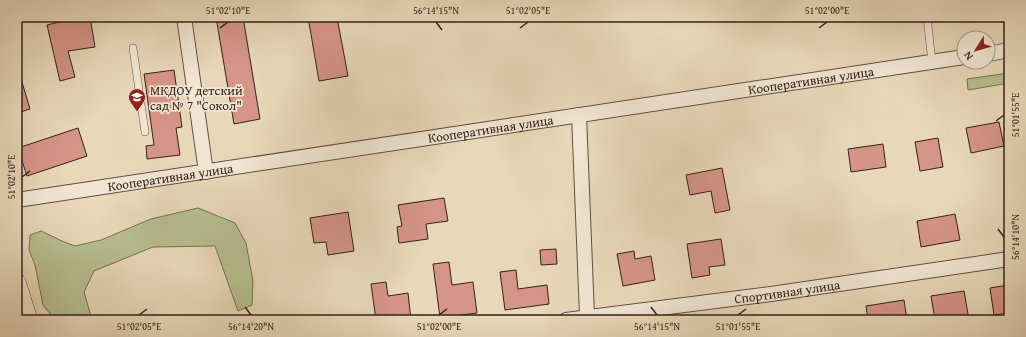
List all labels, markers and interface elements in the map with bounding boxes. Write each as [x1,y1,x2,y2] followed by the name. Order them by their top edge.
[206,3,250,18] text: 51°02'10"E
[413,3,459,18] text: 56°14'15"N
[506,3,550,18] text: 51°02'05"E
[805,3,849,18] text: 51°02'00"E
[956,30,996,70] north arrow
[959,48,977,64] text: N
[747,61,876,99] street label: Кооперативная улица
[150,81,243,115] place label: МКДОУ детский сад № 7 "Сокол"
[127,87,147,112] school or university icon: МКДОУ детский сад № 7 "Сокол"
[1008,93,1023,137] text: 51°01'55"E
[427,110,555,147] street label: Кооперативная улица
[4,155,19,199] text: 51°02'10"E
[106,158,235,196] street label: Кооперативная улица
[1008,214,1023,260] text: 56°14'10"N
[733,274,842,308] street label: Спортивная улица
[117,319,161,334] text: 51°02'05"E
[228,319,274,334] text: 56°14'20"N
[417,319,461,334] text: 51°02'00"E
[634,319,680,334] text: 56°14'15"N
[716,319,760,334] text: 51°01'55"E

